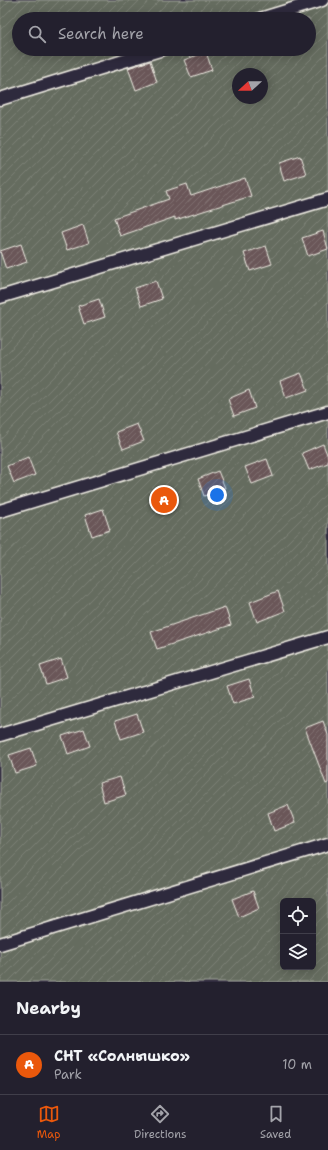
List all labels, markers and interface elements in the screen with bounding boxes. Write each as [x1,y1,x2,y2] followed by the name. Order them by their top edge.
[12,12,316,56] search box
[26,23,48,45] icon: search
[58,24,144,44] text: Search here
[232,68,268,104] north arrow
[151,485,177,515] pin: A
[207,485,227,505] your location
[280,898,316,970] map controls
[280,898,316,934] button: locate
[280,934,316,970] button: layers
[16,997,81,1019] text: Nearby
[54,1046,190,1066] text: СНТ «Солнышко»
[24,1056,34,1073] text: A
[282,1056,312,1073] text: 10 m
[54,1066,82,1083] text: Park
[37,1103,60,1142] tab: Map
[134,1103,186,1142] tab: Directions
[260,1103,291,1142] tab: Saved

